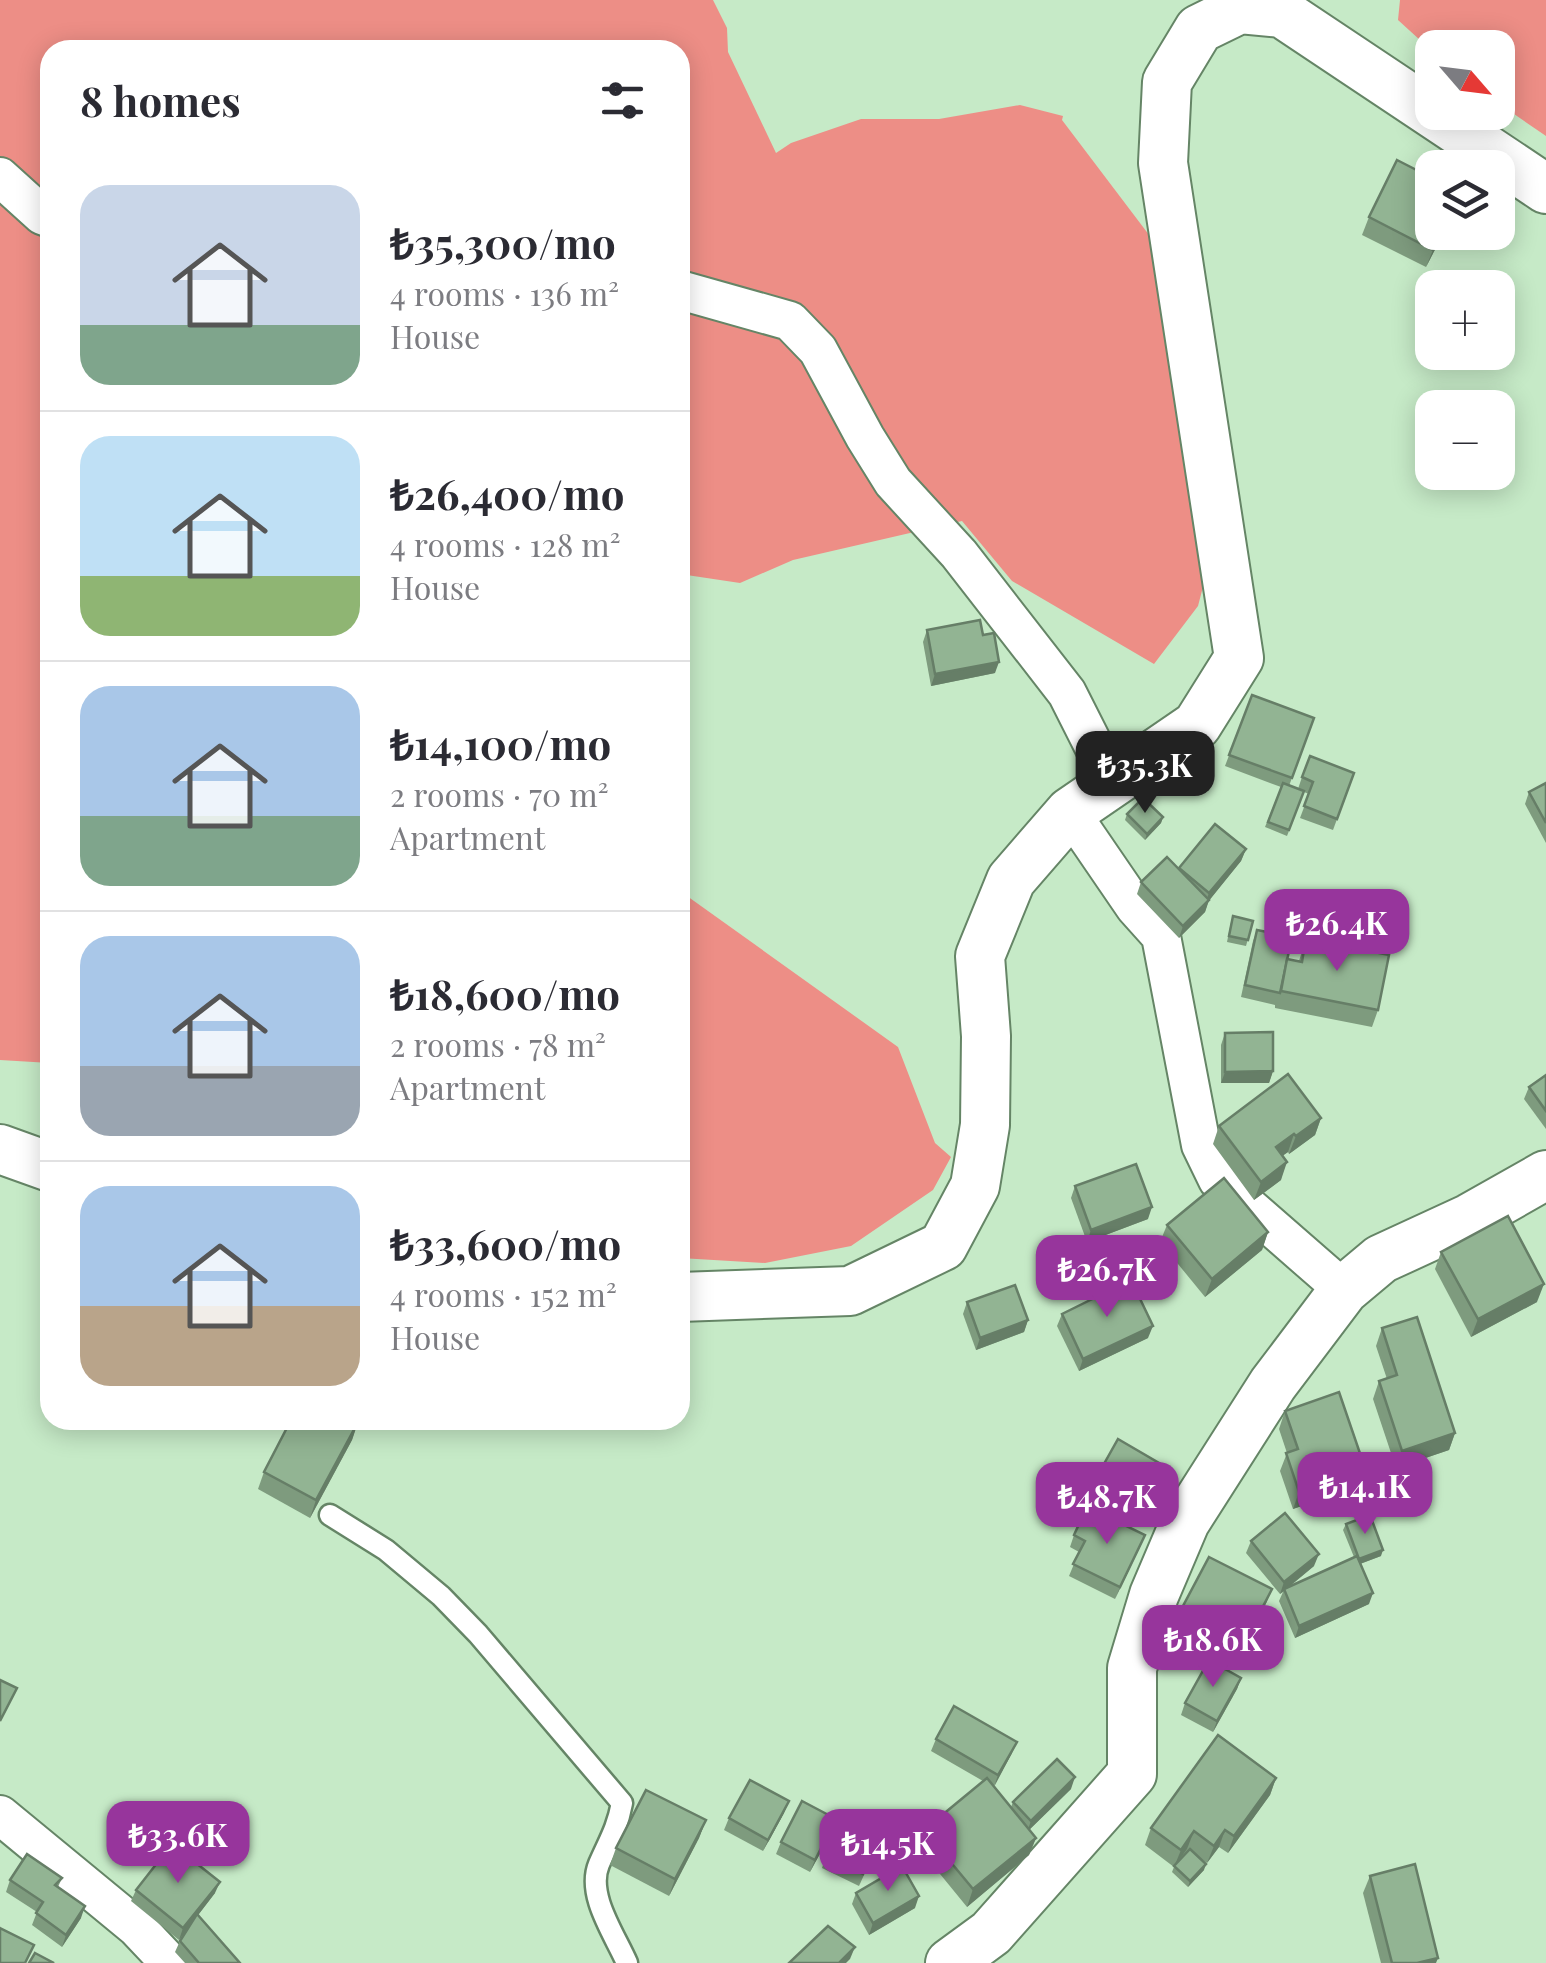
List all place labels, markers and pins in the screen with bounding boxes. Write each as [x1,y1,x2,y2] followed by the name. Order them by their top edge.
[1064,731,1226,816] pin: ₺35.3K
[1256,889,1418,974] pin: ₺26.4K
[1026,1235,1188,1320] pin: ₺26.7K
[1284,1452,1446,1537] pin: ₺14.1K
[1026,1462,1188,1547] pin: ₺48.7K
[1132,1605,1294,1690] pin: ₺18.6K
[97,1801,259,1886] pin: ₺33.6K
[807,1809,969,1894] pin: ₺14.5K

